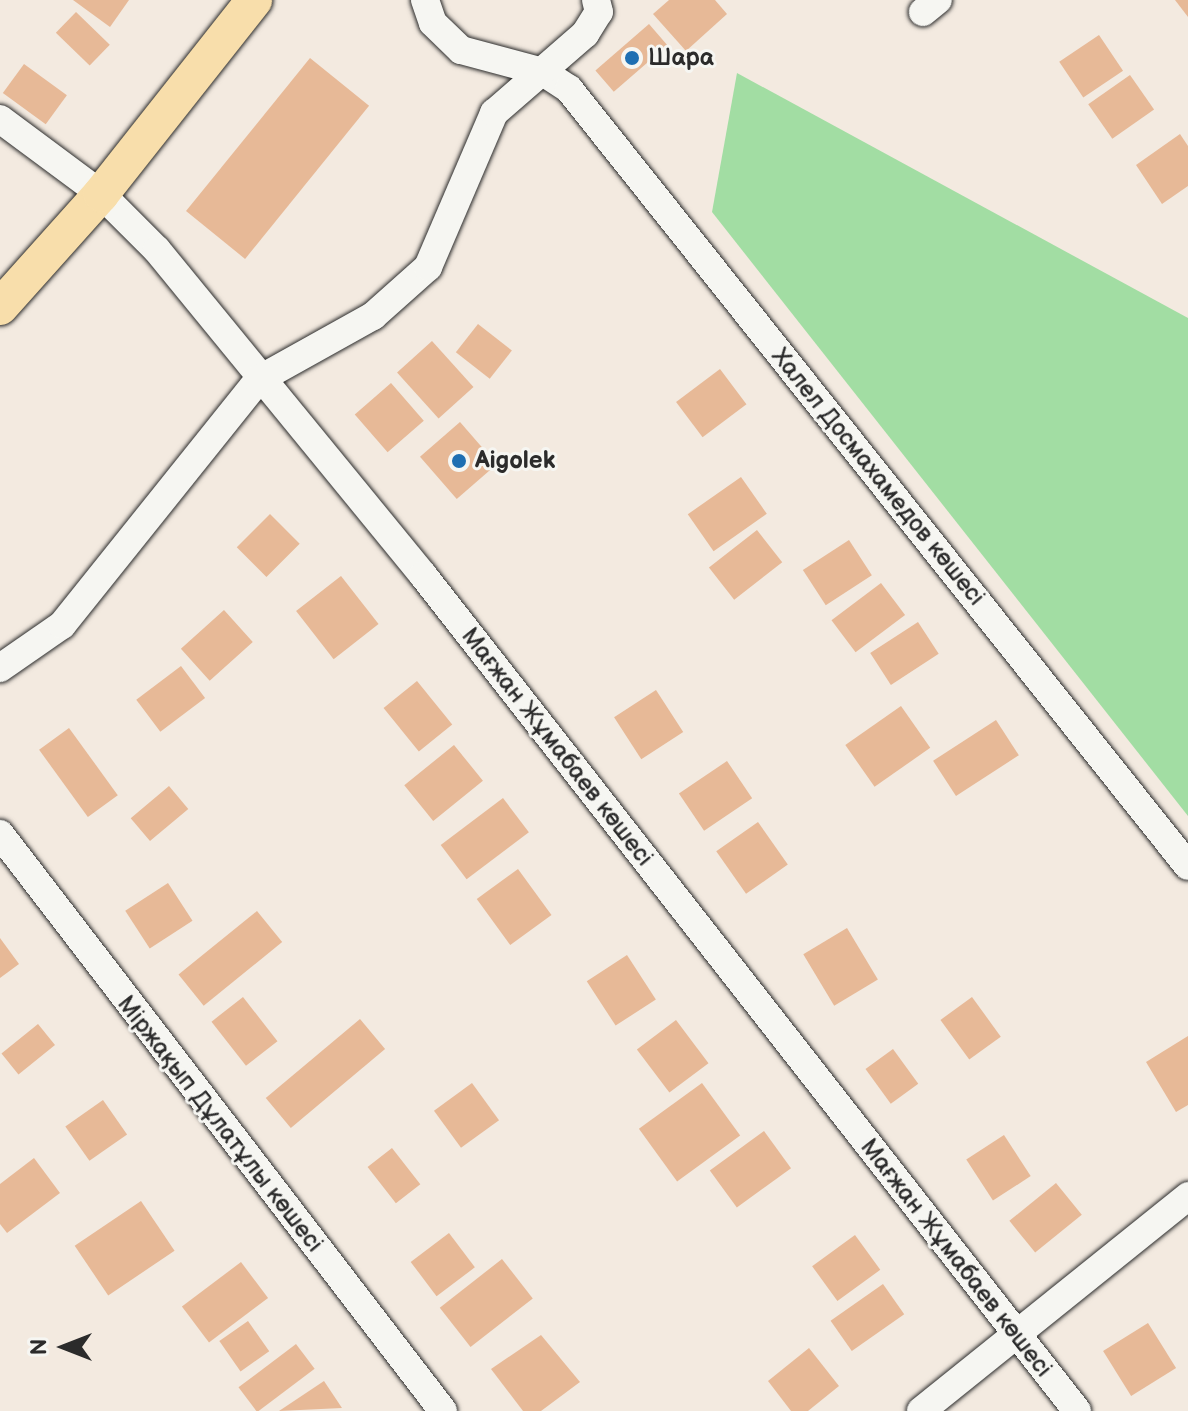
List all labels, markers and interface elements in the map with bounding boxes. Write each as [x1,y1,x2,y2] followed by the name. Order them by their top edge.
[648,44,714,72] place label: Шара
[623,49,641,67] marker: Шара
[765,343,991,611] street label: Халел Досмахамедов көшесі
[475,447,555,475] place label: Aigolek
[450,452,468,470] marker: Aigolek
[455,622,659,872] street label: Мағжан Жұмабаев көшесі
[111,990,329,1258] street label: Міржақып Дұлатұлы көшесі
[854,1133,1058,1383] street label: Мағжан Жұмабаев көшесі
[24,1307,104,1387] north arrow
[26,1339,53,1355] text: N

